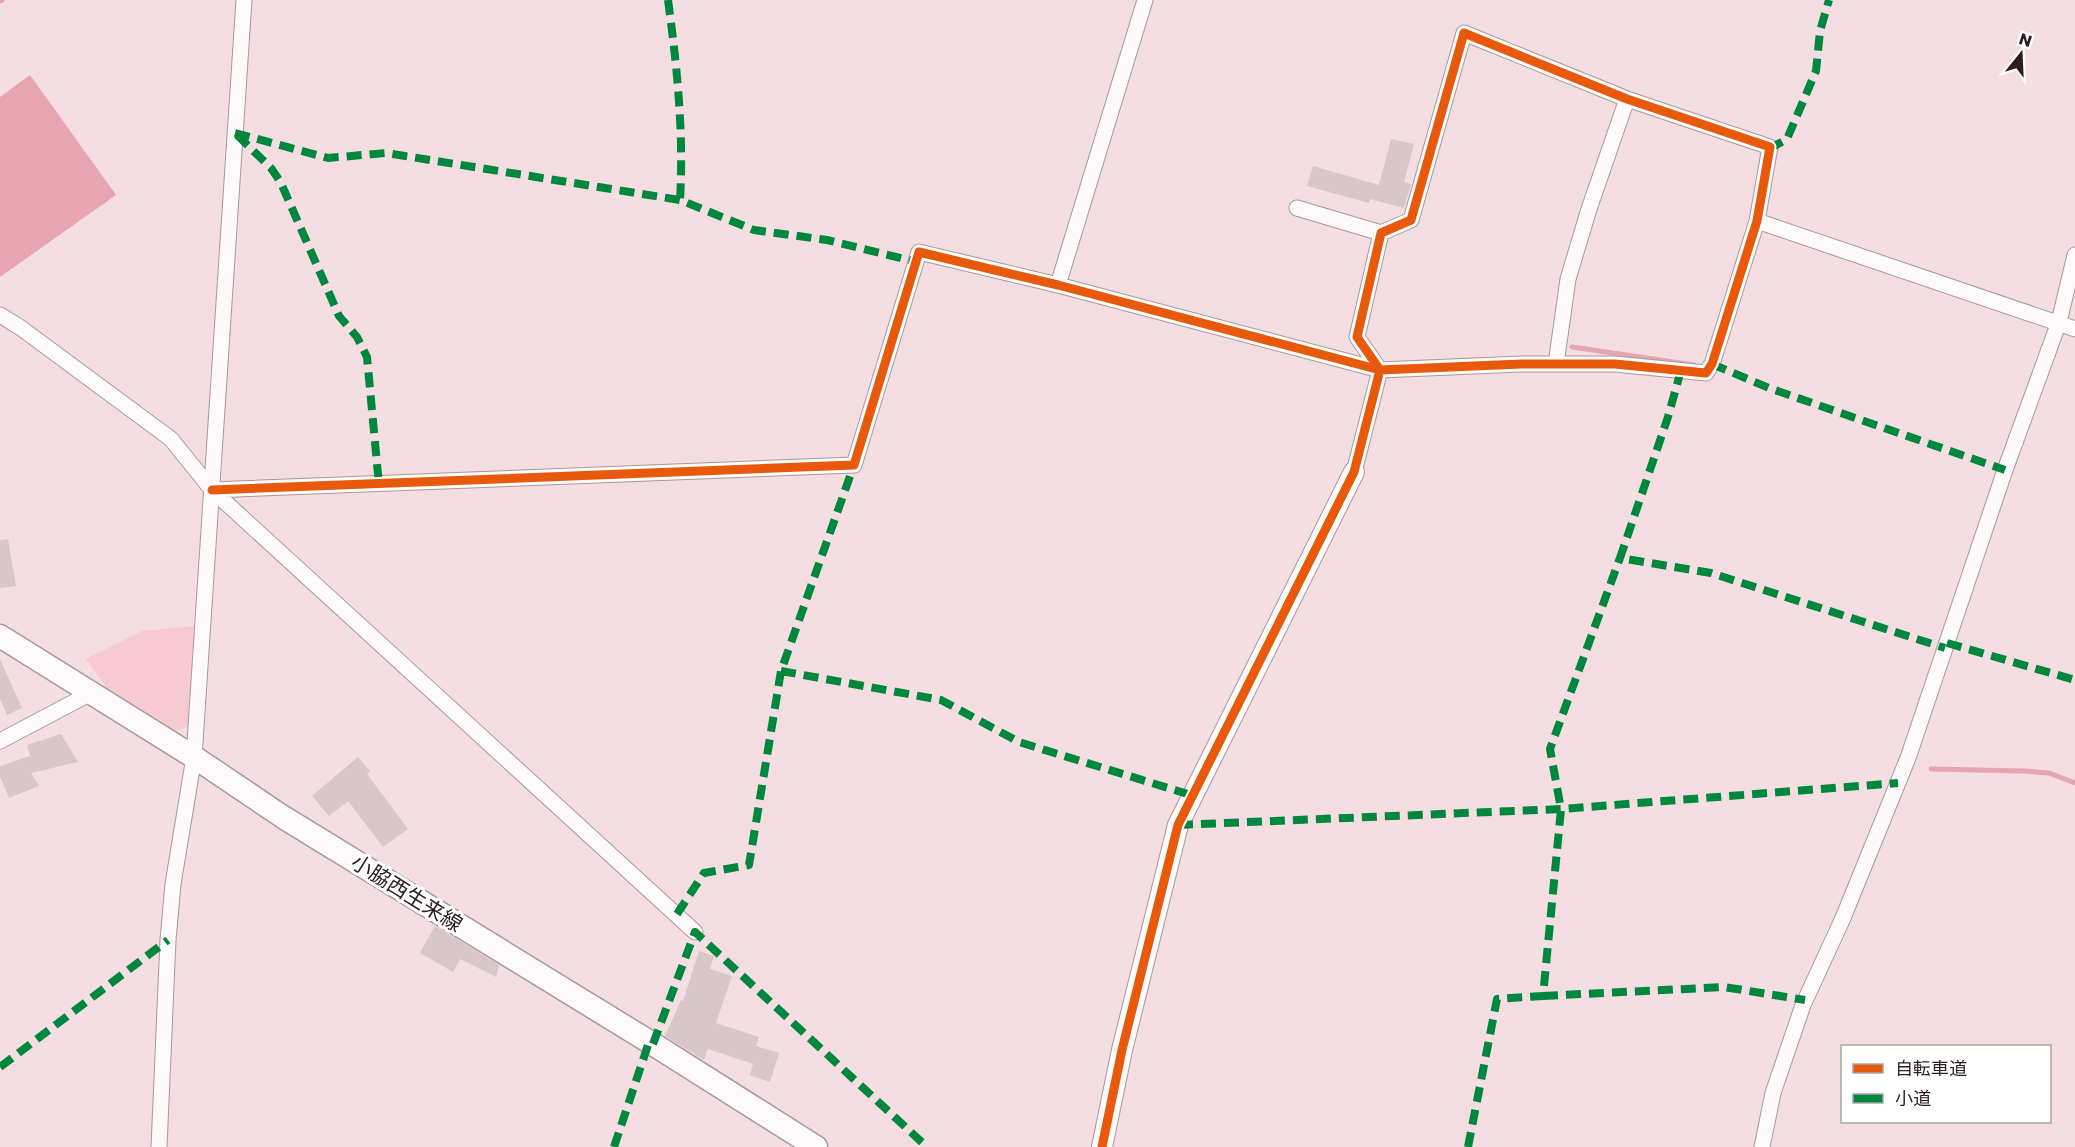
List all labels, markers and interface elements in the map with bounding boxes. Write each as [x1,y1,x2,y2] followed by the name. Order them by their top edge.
[1991,24,2051,84] north arrow
[2016,27,2035,53] text: N
[346,847,468,939] street label: 小脇西生来線
[1841,1045,2051,1123] legend
[1895,1056,1967,1081] text: 自転車道
[1895,1086,1931,1111] text: 小道

